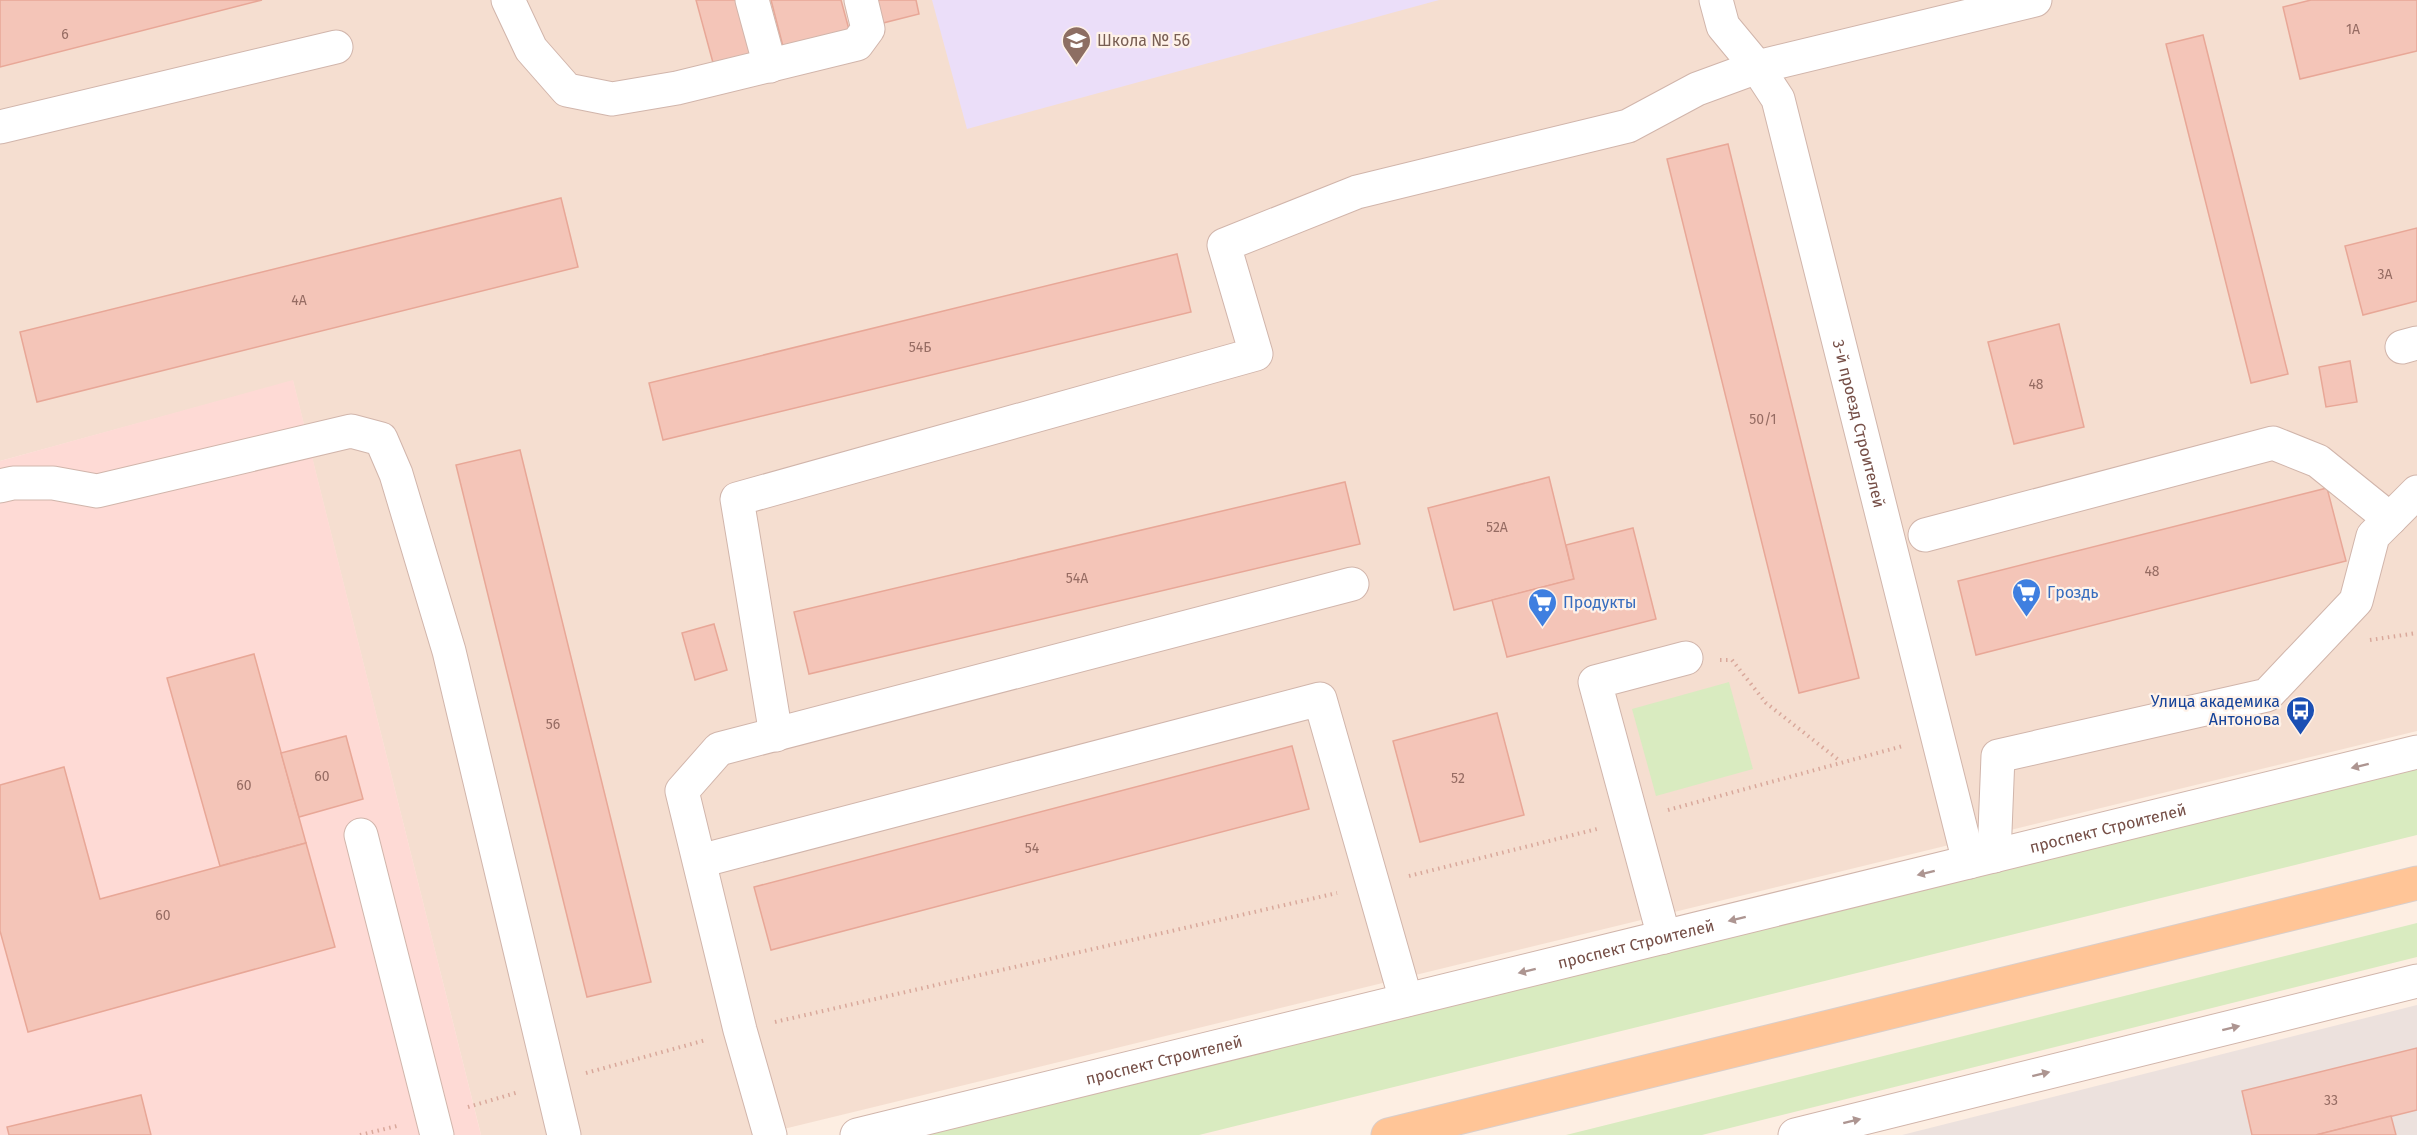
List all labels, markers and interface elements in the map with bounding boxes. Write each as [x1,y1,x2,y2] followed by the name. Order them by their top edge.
[2346,21,2360,38] house number: 1А
[1060,24,1092,66] school or university icon: Школа № 56
[61,26,69,43] house number: 6
[1097,31,1190,50] place label: Школа № 56
[2377,266,2393,283] house number: 3А
[291,292,307,309] house number: 4А
[1829,337,1889,510] street label: 3-й проезд Строителей
[909,339,931,356] house number: 54Б
[2028,376,2044,393] house number: 48
[1749,411,1777,428] house number: 50/1
[1486,519,1508,536] house number: 52А
[2144,563,2160,580] house number: 48
[1066,570,1088,587] house number: 54А
[2010,576,2042,618] supermarket icon: Гроздь
[2047,583,2099,602] place label: Гроздь
[1526,586,1558,628] supermarket icon: Продукты
[1563,593,1637,612] place label: Продукты
[2151,692,2280,729] place label: Улица академика Антонова
[2285,694,2317,736] bus stop icon: Улица академика Антонова
[546,716,560,733] house number: 56
[2351,762,2369,772] one-way arrow
[314,768,330,785] house number: 60
[1451,770,1465,787] house number: 52
[236,777,252,794] house number: 60
[2028,800,2188,856] street label: проспект Строителей
[1025,840,1040,857] house number: 54
[1917,868,1935,878] one-way arrow
[155,907,171,924] house number: 60
[1556,915,1716,972] street label: проспект Строителей
[1728,915,1746,925] one-way arrow
[1518,966,1536,976] one-way arrow
[2221,1022,2240,1032] one-way arrow
[1084,1031,1244,1088] street label: проспект Строителей
[2032,1069,2050,1079] one-way arrow
[2324,1092,2338,1109] house number: 33
[1843,1115,1861,1125] one-way arrow

